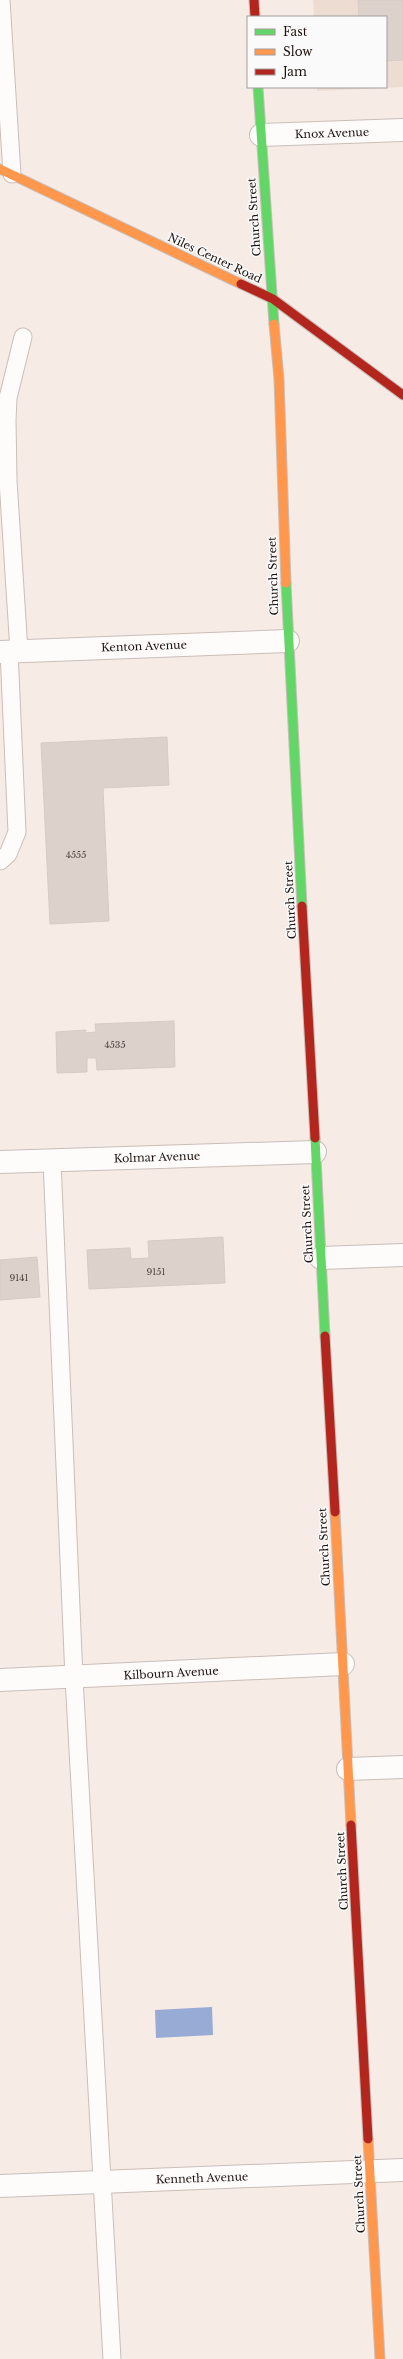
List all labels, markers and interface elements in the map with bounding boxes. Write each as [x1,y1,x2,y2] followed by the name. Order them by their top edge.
[247,16,387,88] legend
[283,24,308,39] text: Fast
[283,44,313,59] text: Slow
[281,64,307,79] text: Jam
[295,125,369,141] street label: Knox Avenue
[244,176,264,257] street label: Church Street
[166,230,265,286] street label: Niles Center Road
[265,536,281,616] street label: Church Street
[101,638,187,654] street label: Kenton Avenue
[66,849,86,860] house number: 4555
[281,860,299,940] street label: Church Street
[104,1039,126,1050] house number: 4535
[114,1148,200,1166] street label: Kolmar Avenue
[298,1184,316,1264] street label: Church Street
[147,1266,165,1277] house number: 9151
[9,1272,29,1283] house number: 9141
[315,1507,333,1587] street label: Church Street
[123,1664,219,1682] street label: Kilbourn Avenue
[333,1831,351,1911] street label: Church Street
[350,2154,368,2234] street label: Church Street
[156,2169,248,2187] street label: Kenneth Avenue

